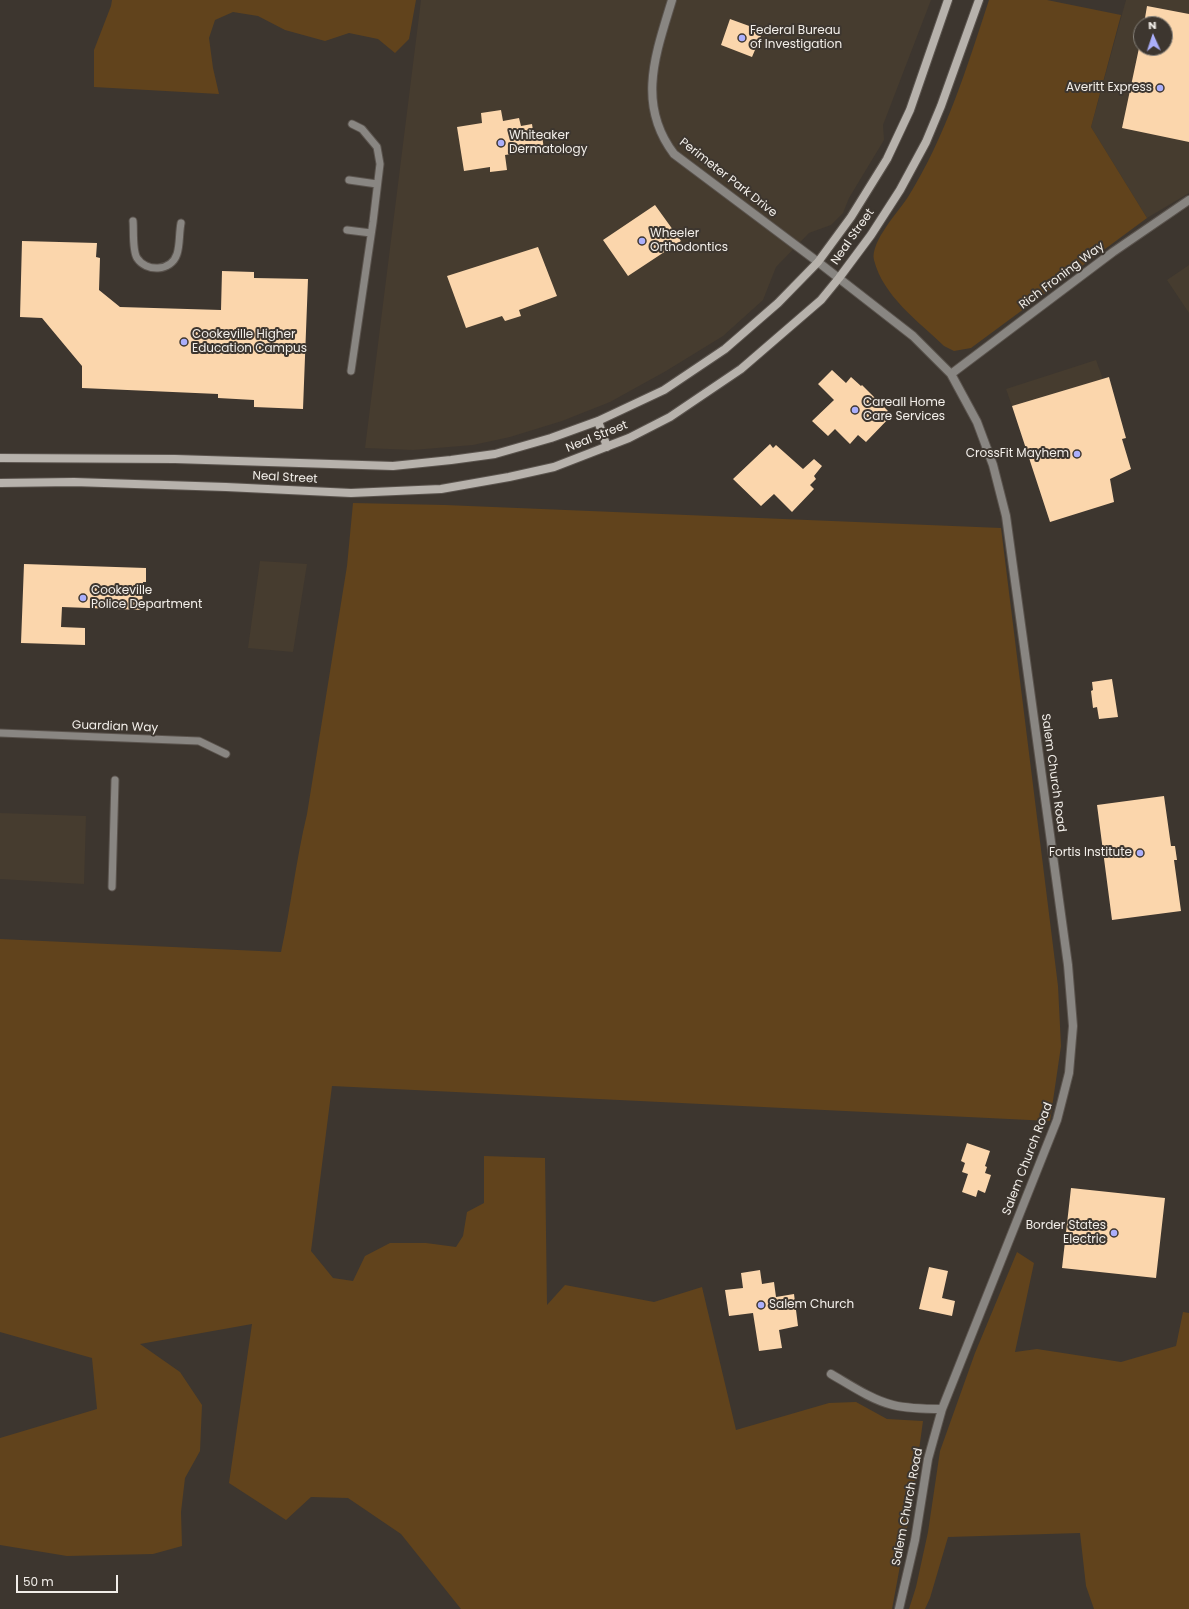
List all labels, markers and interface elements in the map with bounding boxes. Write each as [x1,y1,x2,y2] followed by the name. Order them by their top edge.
[1133,16,1173,56] north arrow
[1148,17,1157,33] text: N
[750,24,842,52] place label: Federal Bureau of Investigation
[737,33,747,43] marker: Federal Bureau of Investigation
[1066,81,1152,95] place label: Averitt Express
[1155,83,1165,93] marker: Averitt Express
[509,129,587,157] place label: Whiteaker Dermatology
[676,135,780,221] street label: Perimeter Park Drive
[496,138,506,148] marker: Whiteaker Dermatology
[828,206,878,268] street label: Neal Street
[650,227,728,255] place label: Wheeler Orthodontics
[637,236,647,246] marker: Wheeler Orthodontics
[1017,239,1107,313] street label: Rich Froning Way
[192,328,307,356] place label: Cookeville Higher Education Campus
[179,337,189,347] marker: Cookeville Higher Education Campus
[863,396,945,424] place label: Careall Home Care Services
[850,405,860,415] marker: Careall Home Care Services
[564,418,630,456] street label: Neal Street
[966,447,1069,461] place label: CrossFit Mayhem
[1072,449,1082,459] marker: CrossFit Mayhem
[252,469,318,487] street label: Neal Street
[91,584,202,612] place label: Cookeville Police Department
[78,593,88,603] marker: Cookeville Police Department
[1038,713,1068,833] street label: Salem Church Road
[72,718,158,736] street label: Guardian Way
[1049,846,1132,860] place label: Fortis Institute
[1135,848,1145,858] marker: Fortis Institute
[1000,1101,1056,1217] street label: Salem Church Road
[1026,1219,1106,1247] place label: Border States Electric
[1109,1228,1119,1238] marker: Border States Electric
[769,1298,854,1312] place label: Salem Church
[756,1300,766,1310] marker: Salem Church
[890,1447,926,1567] street label: Salem Church Road
[18,1567,120,1593] scale bar
[23,1573,54,1590] text: 50 m

